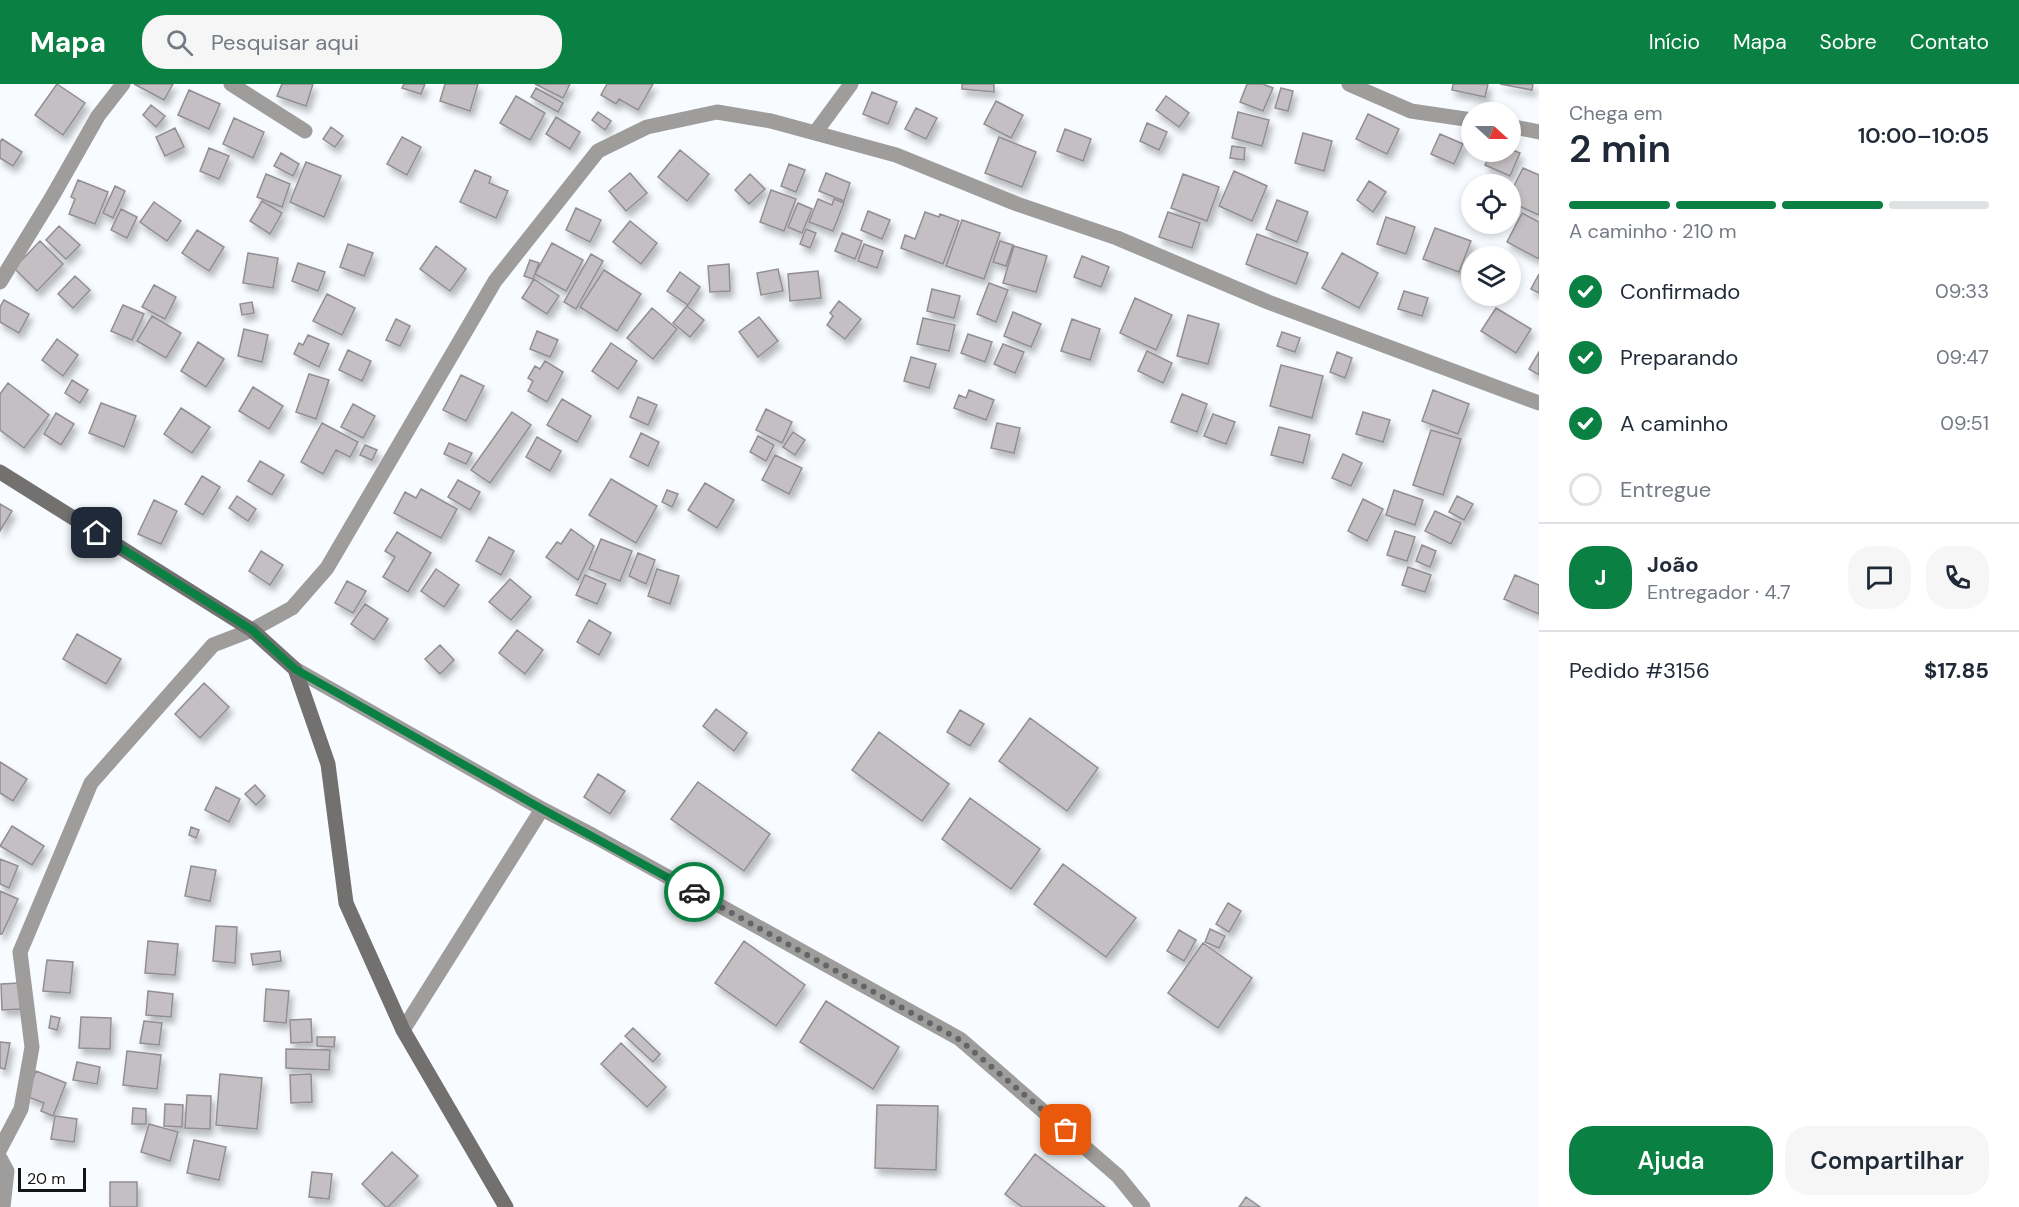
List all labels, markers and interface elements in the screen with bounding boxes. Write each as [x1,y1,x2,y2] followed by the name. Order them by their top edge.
[142,15,562,69] search box
[30,24,106,61] text: Mapa
[163,26,196,59] icon: search
[211,28,359,57] text: Pesquisar aqui
[1649,28,1700,56] text: Início
[1733,28,1787,56] text: Mapa
[1820,28,1877,56] text: Sobre
[1910,28,1989,56] text: Contato
[1569,100,1663,126] text: Chega em
[1461,102,1521,162] north arrow
[1461,102,1521,306] map controls
[1858,121,1989,150] text: 10:00–10:05
[1569,123,1671,174] text: 2 min
[1461,174,1521,234] button: locate
[1569,218,1737,244] text: A caminho · 210 m
[1461,246,1521,306] button: layers
[1569,275,1602,308] icon: check
[1620,277,1740,306] text: Confirmado
[1935,278,1989,304] text: 09:33
[1569,341,1602,374] icon: check
[1620,343,1738,372] text: Preparando
[1936,344,1989,370] text: 09:47
[1569,407,1602,440] icon: check
[1620,409,1728,438] text: A caminho
[1940,410,1989,436] text: 09:51
[1620,475,1711,504] text: Entregue
[71,507,122,558] pin
[80,516,113,549] icon: home
[1848,546,1911,609] button: chat
[1926,546,1989,609] button: phone
[1647,550,1699,579] text: João
[1595,563,1606,592] text: J
[1647,579,1791,605] text: Entregador · 4.7
[1569,656,1710,685] text: Pedido #3156
[1924,656,1989,685] text: $17.85
[664,862,724,922] courier
[678,876,711,909] icon: car
[1040,1104,1091,1155] pin
[1049,1113,1082,1146] icon: bag
[1569,1126,1773,1195] button: Ajuda
[1785,1126,1989,1195] button: Compartilhar
[18,1165,86,1192] scale bar
[27,1168,66,1189] text: 20 m

